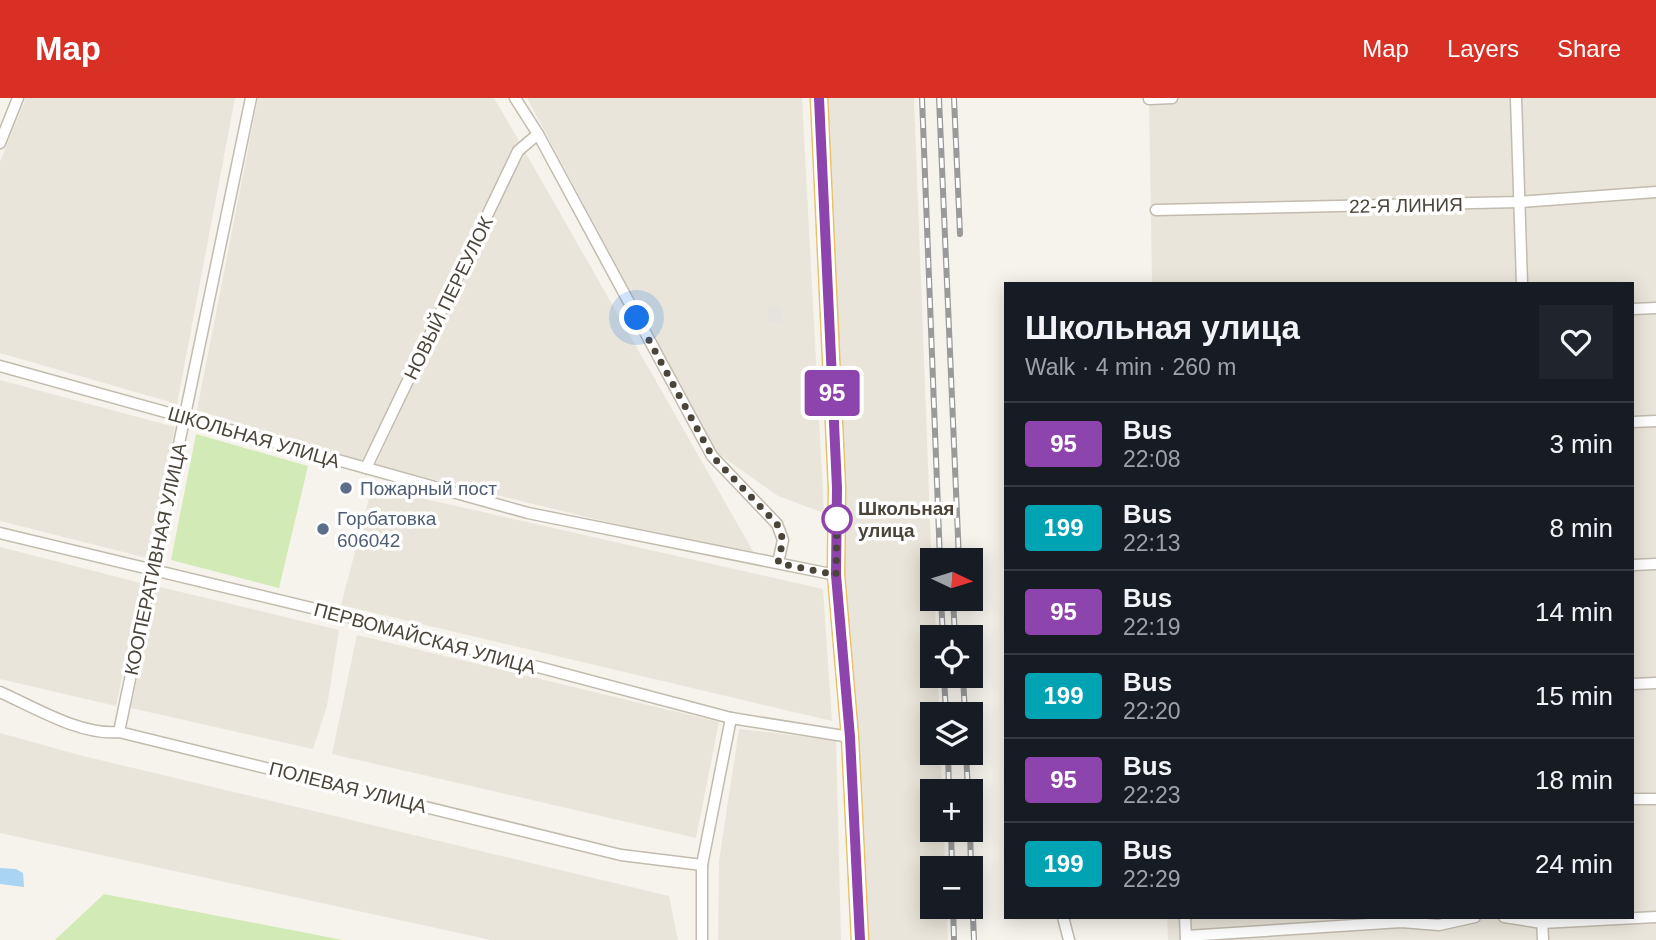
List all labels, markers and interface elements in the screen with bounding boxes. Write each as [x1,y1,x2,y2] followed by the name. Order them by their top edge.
[35,30,101,67] text: Map
[1362,35,1409,62] text: Map
[1447,35,1519,62] text: Layers
[1557,35,1621,62] text: Share
[1349,194,1463,217] street label: 22-Я ЛИНИЯ
[400,213,497,383] street label: НОВЫЙ ПЕРЕУЛОК
[619,300,654,335] your location
[1539,305,1613,379] button: heart
[1025,309,1300,346] text: Школьная улица
[1025,354,1236,380] text: Walk · 4 min · 260 m
[800,370,864,416] line badge: 95
[819,379,845,406] text: 95
[166,403,342,472] street label: ШКОЛЬНАЯ УЛИЦА
[1123,415,1172,445] text: Bus
[1549,429,1613,459] text: 3 min
[1050,430,1077,457] text: 95
[121,441,190,677] street label: КООПЕРАТИВНАЯ УЛИЦА
[1123,446,1181,472] text: 22:08
[360,478,497,499] place label: Пожарный пост
[338,480,354,496] marker: Пожарный пост
[858,498,954,541] place label: Школьная улица
[1123,499,1172,529] text: Bus
[822,504,852,534] marker: Школьная улица
[337,508,437,551] place label: Горбатовка 606042
[1549,513,1613,543] text: 8 min
[1043,514,1084,541] text: 199
[315,521,331,537] marker: Горбатовка 606042
[1123,530,1181,556] text: 22:13
[920,548,984,611] north arrow
[920,548,983,919] map controls
[1123,583,1172,613] text: Bus
[1535,597,1613,627] text: 14 min
[1050,598,1077,625] text: 95
[312,599,538,678] street label: ПЕРВОМАЙСКАЯ УЛИЦА
[1123,614,1181,640] text: 22:19
[920,625,983,688] button: locate
[1123,667,1172,697] text: Bus
[1535,681,1613,711] text: 15 min
[1043,682,1084,709] text: 199
[1123,698,1181,724] text: 22:20
[920,702,983,765] button: layers
[1123,751,1172,781] text: Bus
[267,758,429,817] street label: ПОЛЕВАЯ УЛИЦА
[1535,765,1613,795] text: 18 min
[1050,766,1077,793] text: 95
[920,779,983,842] button: +
[1123,782,1181,808] text: 22:23
[1123,835,1172,865] text: Bus
[1535,849,1613,879] text: 24 min
[1043,850,1084,877] text: 199
[920,856,983,919] button: −
[1123,866,1181,892] text: 22:29

